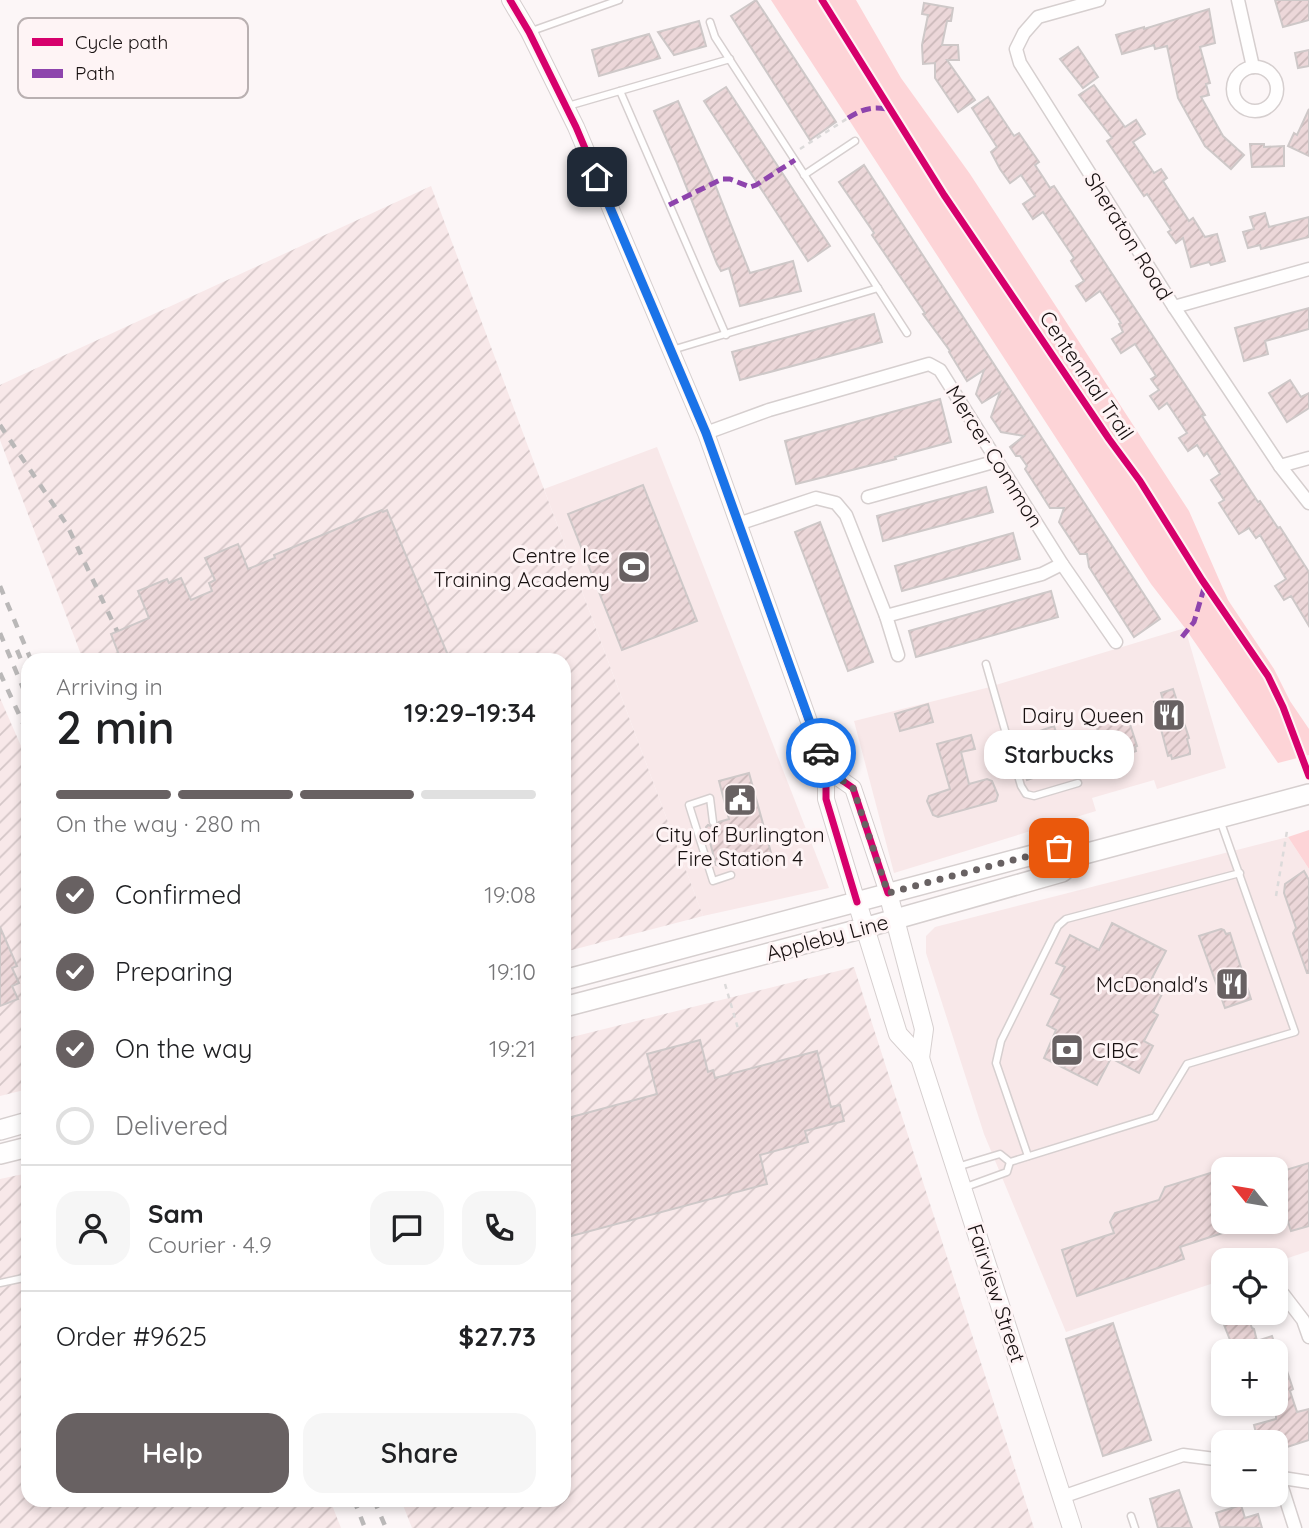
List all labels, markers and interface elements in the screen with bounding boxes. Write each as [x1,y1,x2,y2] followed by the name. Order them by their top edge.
[18,18,248,98] legend
[75,30,168,54] text: Cycle path
[75,61,115,85] text: Path
[567,147,627,207] pin
[578,158,616,196] icon: home
[1079,167,1179,305] street label: Sheraton Road
[1034,306,1140,444] street label: Centennial Trail
[941,380,1049,532] street label: Mercer Common
[433,542,610,592] place label: Centre Ice Training Academy
[615,548,653,586] sports icon: Centre Ice Training Academy
[56,672,163,701] text: Arriving in
[404,696,536,729] text: 19:29–19:34
[1150,696,1188,734] restaurant icon: Dairy Queen
[56,698,175,756] text: 2 min
[1022,702,1144,728] place label: Dairy Queen
[786,718,856,788] courier
[984,729,1134,778] callout: Starbucks
[802,734,840,772] icon: car
[1004,740,1114,769] text: Starbucks
[721,781,759,819] public building icon: City of Burlington Fire Station 4
[56,809,261,838] text: On the way · 280 m
[1029,818,1089,878] pin
[655,821,825,871] place label: City of Burlington Fire Station 4
[1040,829,1078,867] icon: bag
[56,876,94,914] icon: check
[115,878,242,911] text: Confirmed
[484,880,536,909] text: 19:08
[763,908,891,966] street label: Appleby Line
[56,953,94,991] icon: check
[115,955,233,988] text: Preparing
[488,957,536,986] text: 19:10
[1213,965,1251,1003] restaurant icon: McDonald's
[1096,971,1208,997] place label: McDonald's
[56,1030,94,1068] icon: check
[1048,1031,1086,1069] bank icon: CIBC
[115,1032,253,1065] text: On the way
[489,1034,536,1063] text: 19:21
[1092,1037,1139,1063] place label: CIBC
[115,1109,228,1142] text: Delivered
[1211,1157,1288,1234] north arrow
[1211,1157,1288,1507] map controls
[56,1191,130,1265] button: person
[370,1191,444,1265] button: chat
[462,1191,536,1265] button: phone
[148,1197,204,1230] text: Sam
[962,1220,1032,1366] street label: Fairview Street
[148,1230,272,1259] text: Courier · 4.9
[1211,1248,1288,1325] button: locate
[56,1320,207,1353] text: Order #9625
[459,1320,536,1353] text: $27.73
[1211,1339,1288,1416] button: +
[56,1413,289,1493] button: Help
[303,1413,536,1493] button: Share
[1211,1430,1288,1507] button: −

